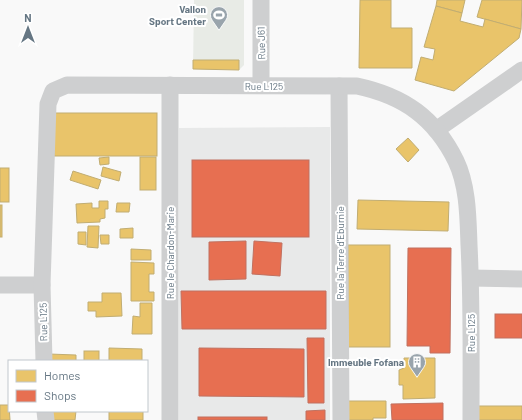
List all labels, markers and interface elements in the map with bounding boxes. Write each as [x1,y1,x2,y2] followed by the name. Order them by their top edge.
[149,3,206,27] place label: Vallon Sport Center
[209,5,229,30] sports icon: Vallon Sport Center
[8,8,48,48] north arrow
[24,11,32,24] text: N
[255,26,267,60] street label: Rue J61
[245,80,283,92] street label: Rue L125
[334,206,346,300] street label: Rue la Terre d'Eburnie
[164,207,176,299] street label: Rue le Chardon-Marie
[37,303,49,341] street label: Rue L125
[465,314,477,352] street label: Rue L125
[407,352,427,377] building icon: Immeuble Fofana
[328,356,404,368] place label: Immeuble Fofana
[8,360,148,412] legend
[44,368,81,382] text: Homes
[44,388,77,402] text: Shops

